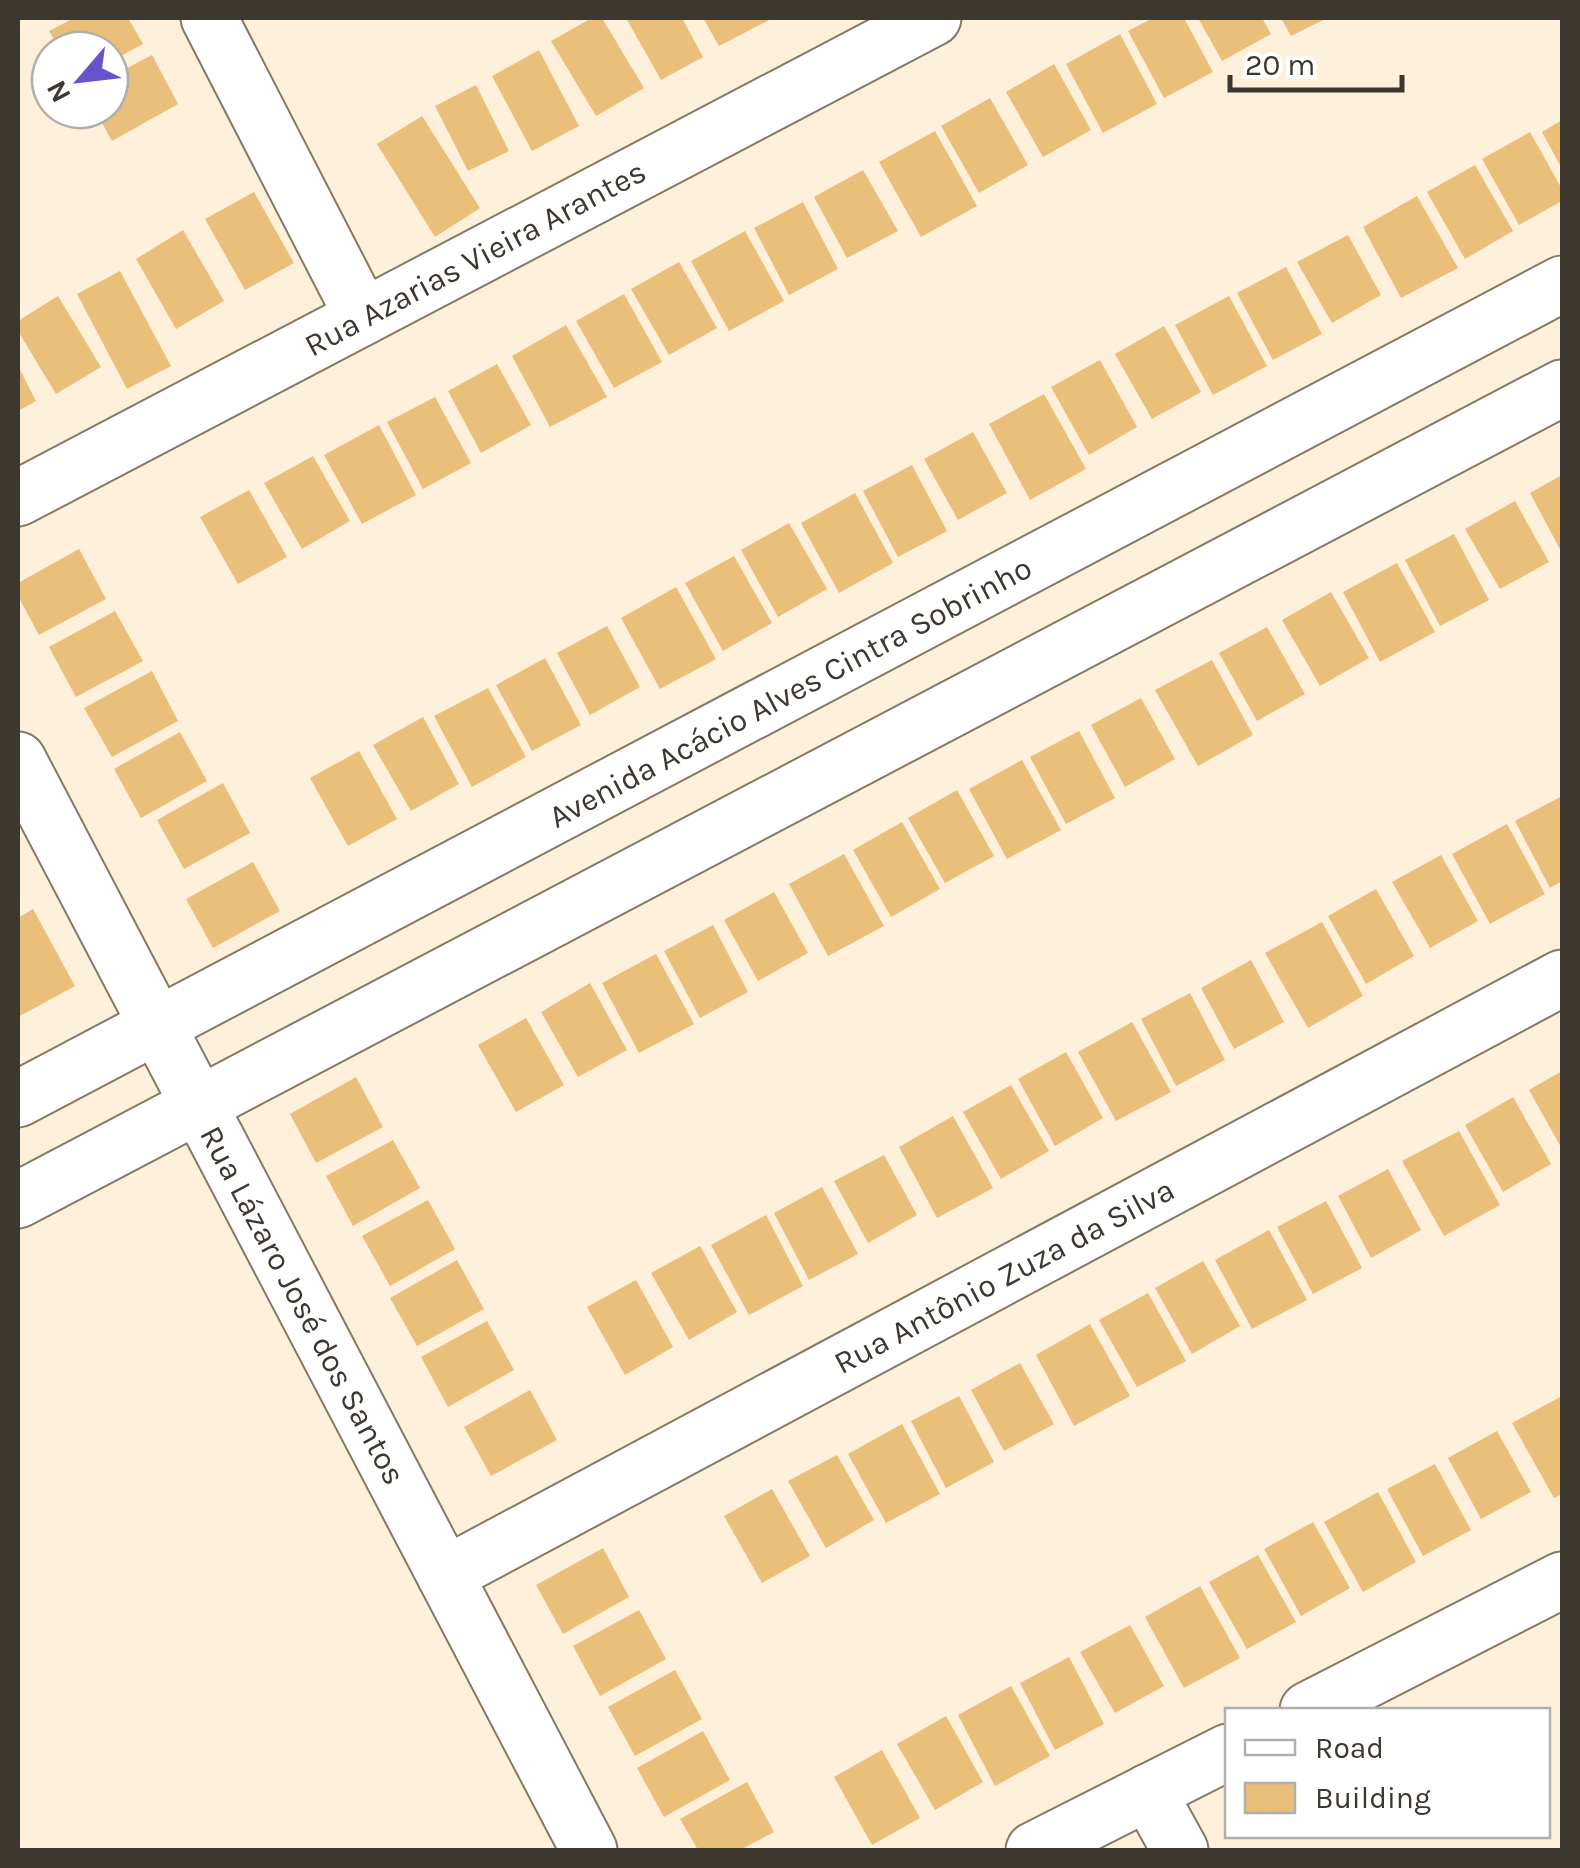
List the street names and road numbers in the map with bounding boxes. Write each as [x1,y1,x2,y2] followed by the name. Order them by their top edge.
[298,153,652,364] street label: Rua Azarias Vieira Arantes
[543,549,1038,836] street label: Avenida Acácio Alves Cintra Sobrinho
[192,1120,413,1491] street label: Rua Lázaro José dos Santos
[828,1171,1181,1382] street label: Rua Antônio Zuza da Silva

